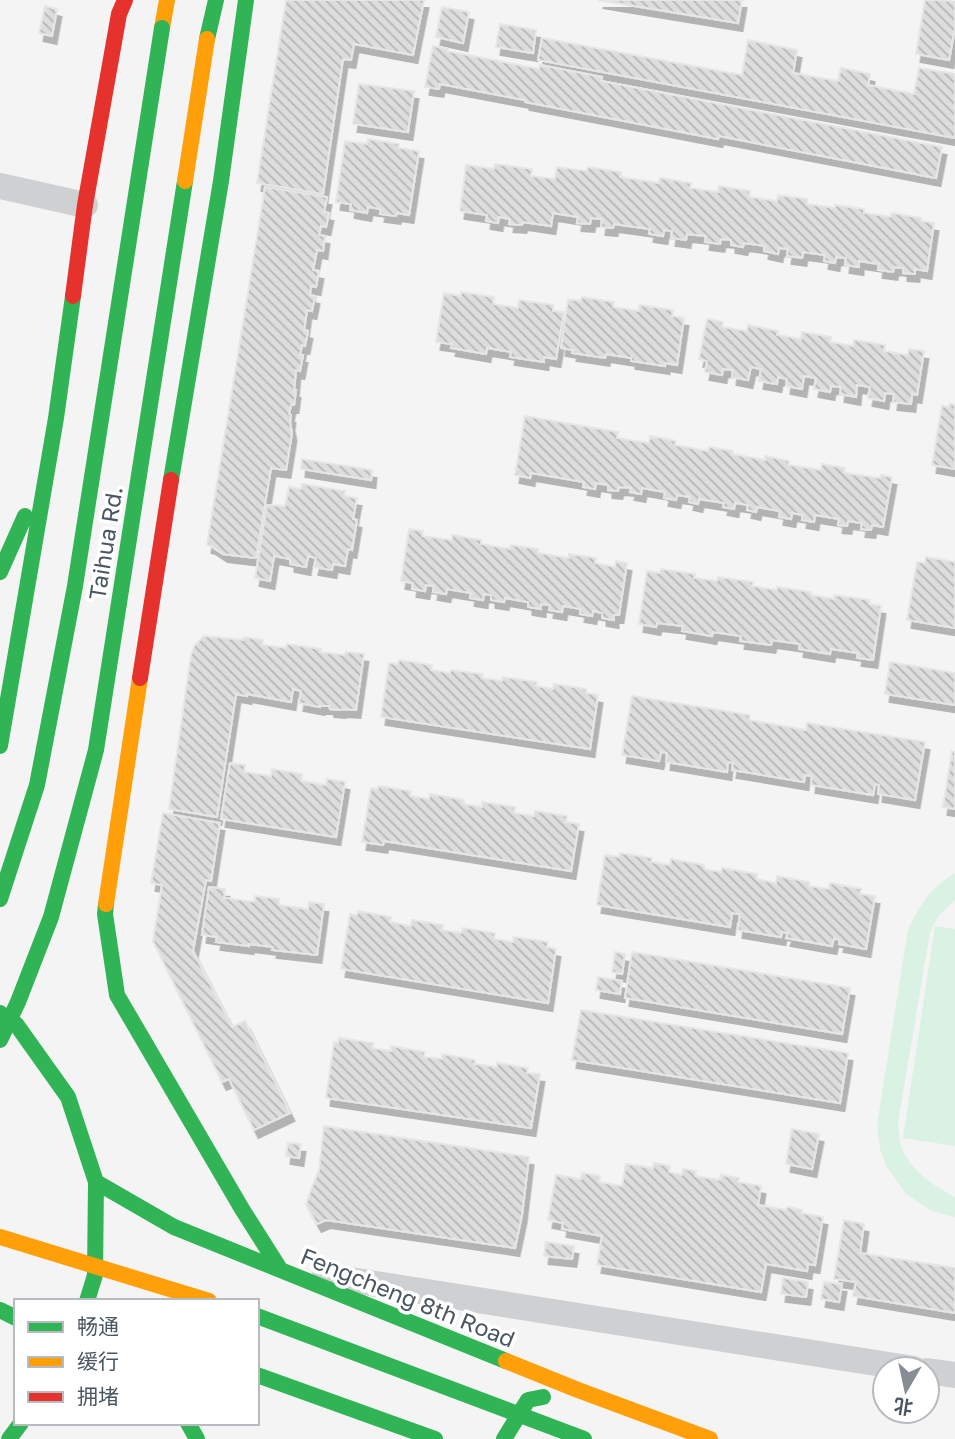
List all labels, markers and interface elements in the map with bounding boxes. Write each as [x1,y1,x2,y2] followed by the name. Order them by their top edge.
[82,484,128,602] street label: Taihua Rd.
[297,1241,519,1353] street label: Fengcheng 8th Road
[14,1299,259,1425] legend
[77,1313,119,1339] text: 畅通
[77,1348,119,1374] text: 缓行
[871,1355,941,1425] north arrow
[77,1383,119,1409] text: 拥堵
[892,1394,914,1420] text: 北

